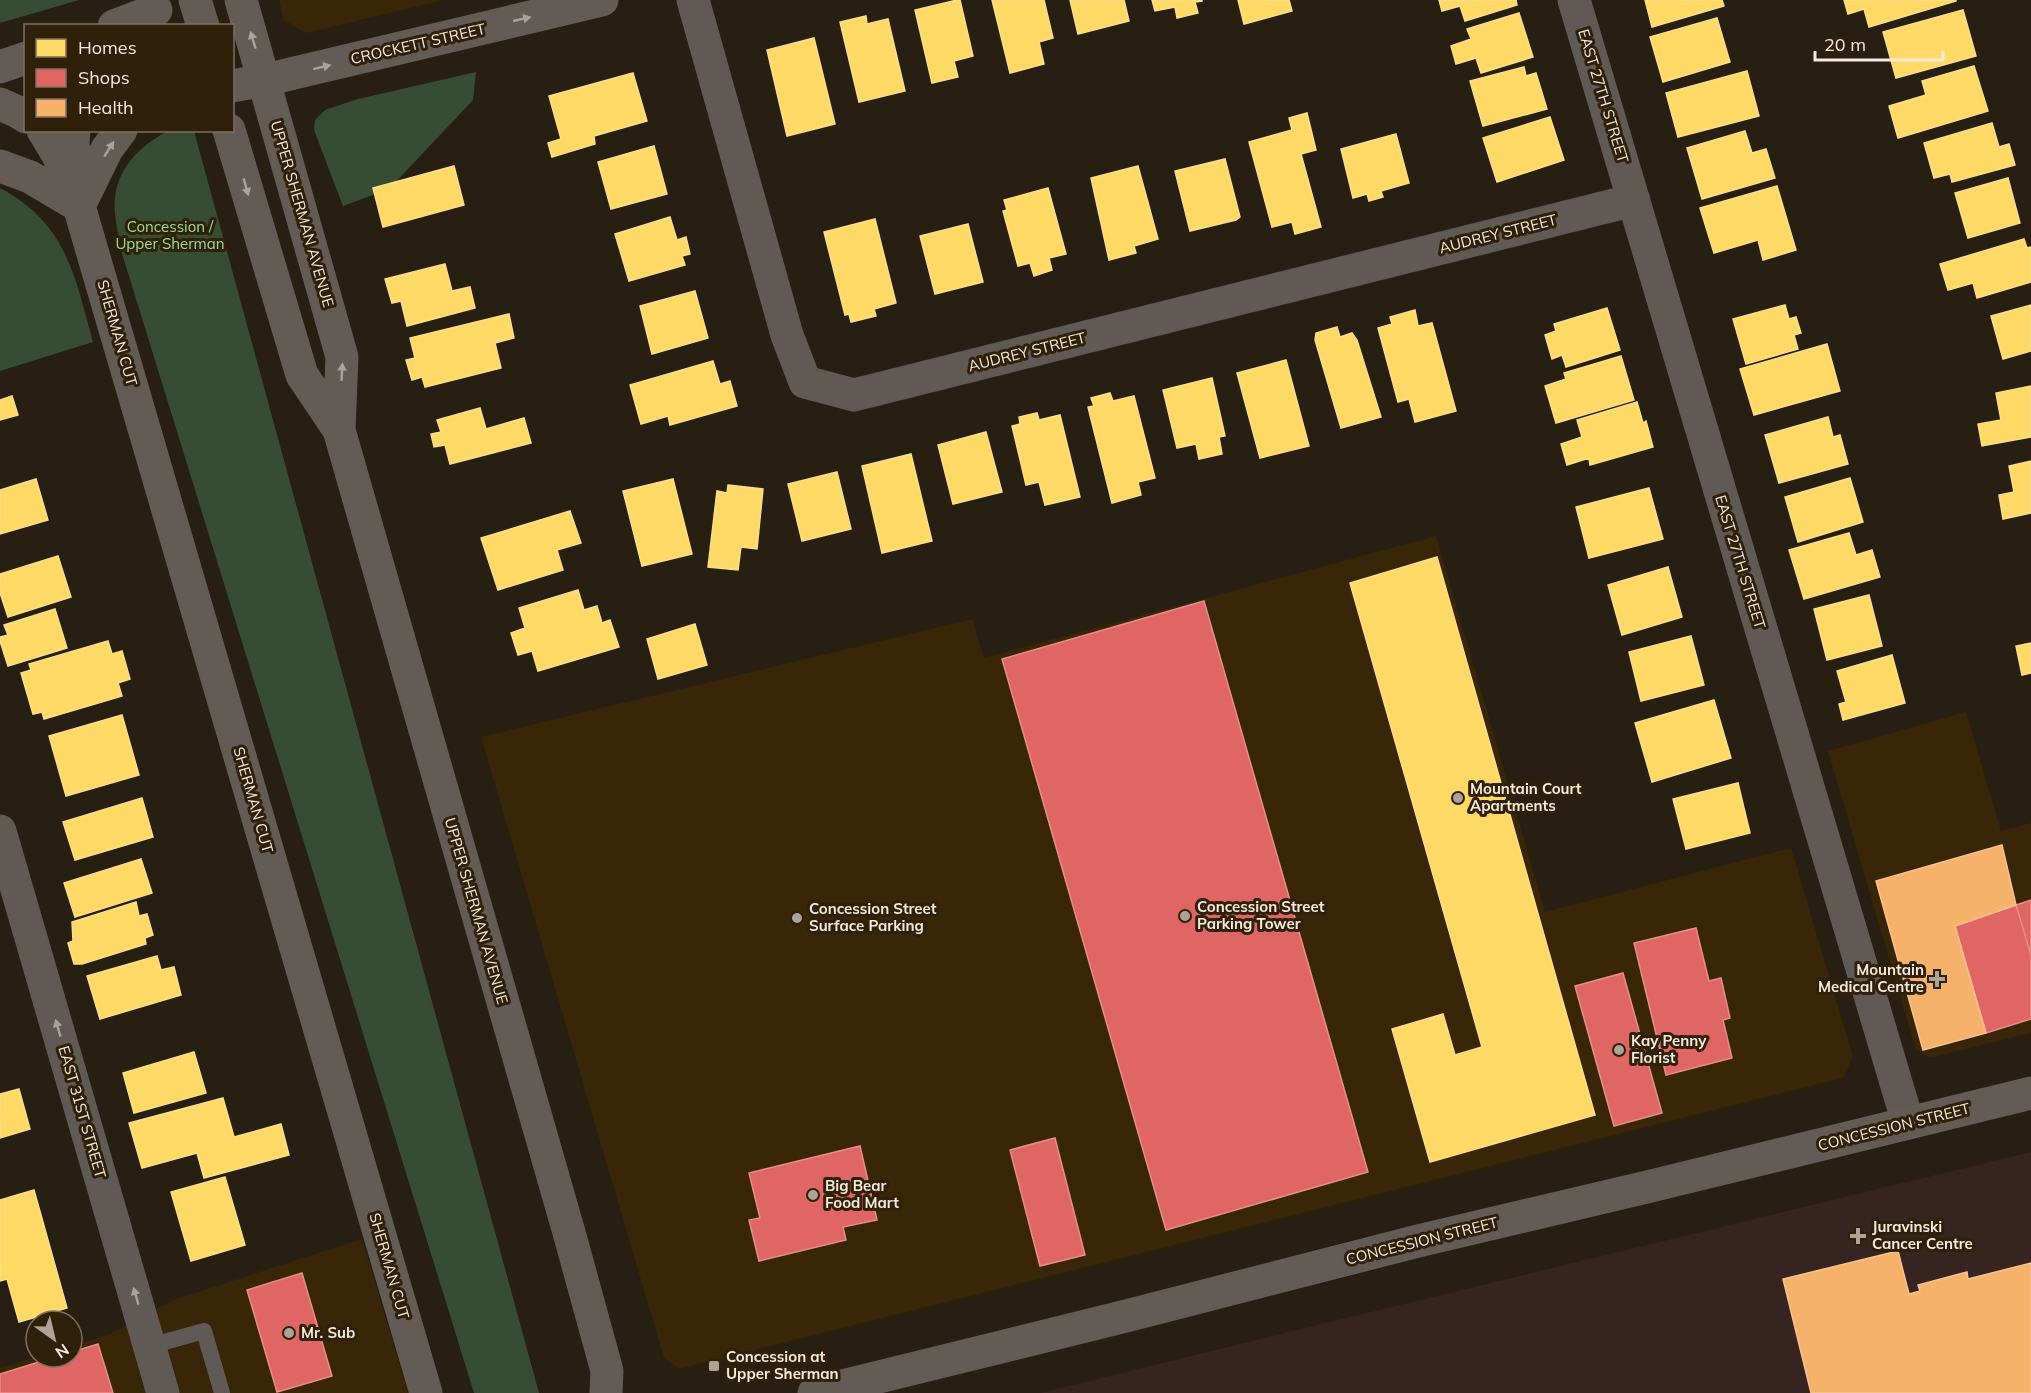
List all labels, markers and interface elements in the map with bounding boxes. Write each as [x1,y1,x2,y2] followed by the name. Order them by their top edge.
[513,14,532,23] one-way arrow
[349,19,487,68] street label: CROCKETT STREET
[24,24,234,132] legend
[1815,24,1942,62] scale bar
[1574,27,1633,165] street label: EAST 27TH STREET
[248,31,257,49] one-way arrow
[1824,33,1866,56] text: 20 m
[78,36,137,59] text: Homes
[313,61,331,71] one-way arrow
[78,66,130,89] text: Shops
[78,96,134,119] text: Health
[267,118,338,309] street label: UPPER SHERMAN AVENUE
[103,141,114,157] one-way arrow
[242,178,251,196] one-way arrow
[1437,210,1559,257] street label: AUDREY STREET
[115,217,225,253] park label: Concession / Upper Sherman
[93,278,142,388] street label: SHERMAN CUT
[966,328,1088,375] street label: AUDREY STREET
[337,362,346,381] one-way arrow
[1711,493,1770,631] street label: EAST 27TH STREET
[229,745,278,855] street label: SHERMAN CUT
[1470,779,1582,815] place label: Mountain Court Apartments
[1451,791,1465,805] marker: Mountain Court Apartments
[441,815,512,1006] street label: UPPER SHERMAN AVENUE
[1197,897,1325,933] place label: Concession Street Parking Tower
[809,899,937,935] place label: Concession Street Surface Parking
[1178,909,1192,923] marker: Concession Street Parking Tower
[790,911,804,925] marker: Concession Street Surface Parking
[1818,960,1924,996] place label: Mountain Medical Centre
[1928,970,1946,988] marker: Mountain Medical Centre
[53,1019,62,1037] one-way arrow
[1631,1031,1707,1067] place label: Kay Penny Florist
[54,1043,110,1180] street label: EAST 31ST STREET
[1612,1043,1626,1057] marker: Kay Penny Florist
[1816,1098,1972,1155] street label: CONCESSION STREET
[825,1176,899,1212] place label: Big Bear Food Mart
[806,1188,820,1202] marker: Big Bear Food Mart
[365,1211,414,1321] street label: SHERMAN CUT
[1344,1212,1500,1269] street label: CONCESSION STREET
[1872,1217,1973,1253] place label: Juravinski Cancer Centre
[1849,1227,1867,1245] marker: Juravinski Cancer Centre
[131,1287,140,1305] one-way arrow
[24,1309,84,1369] north arrow
[301,1323,355,1342] place label: Mr. Sub
[282,1326,296,1340] marker: Mr. Sub
[52,1340,73,1363] text: N
[726,1347,839,1383] place label: Concession at Upper Sherman
[707,1359,721,1373] marker: Concession at Upper Sherman

